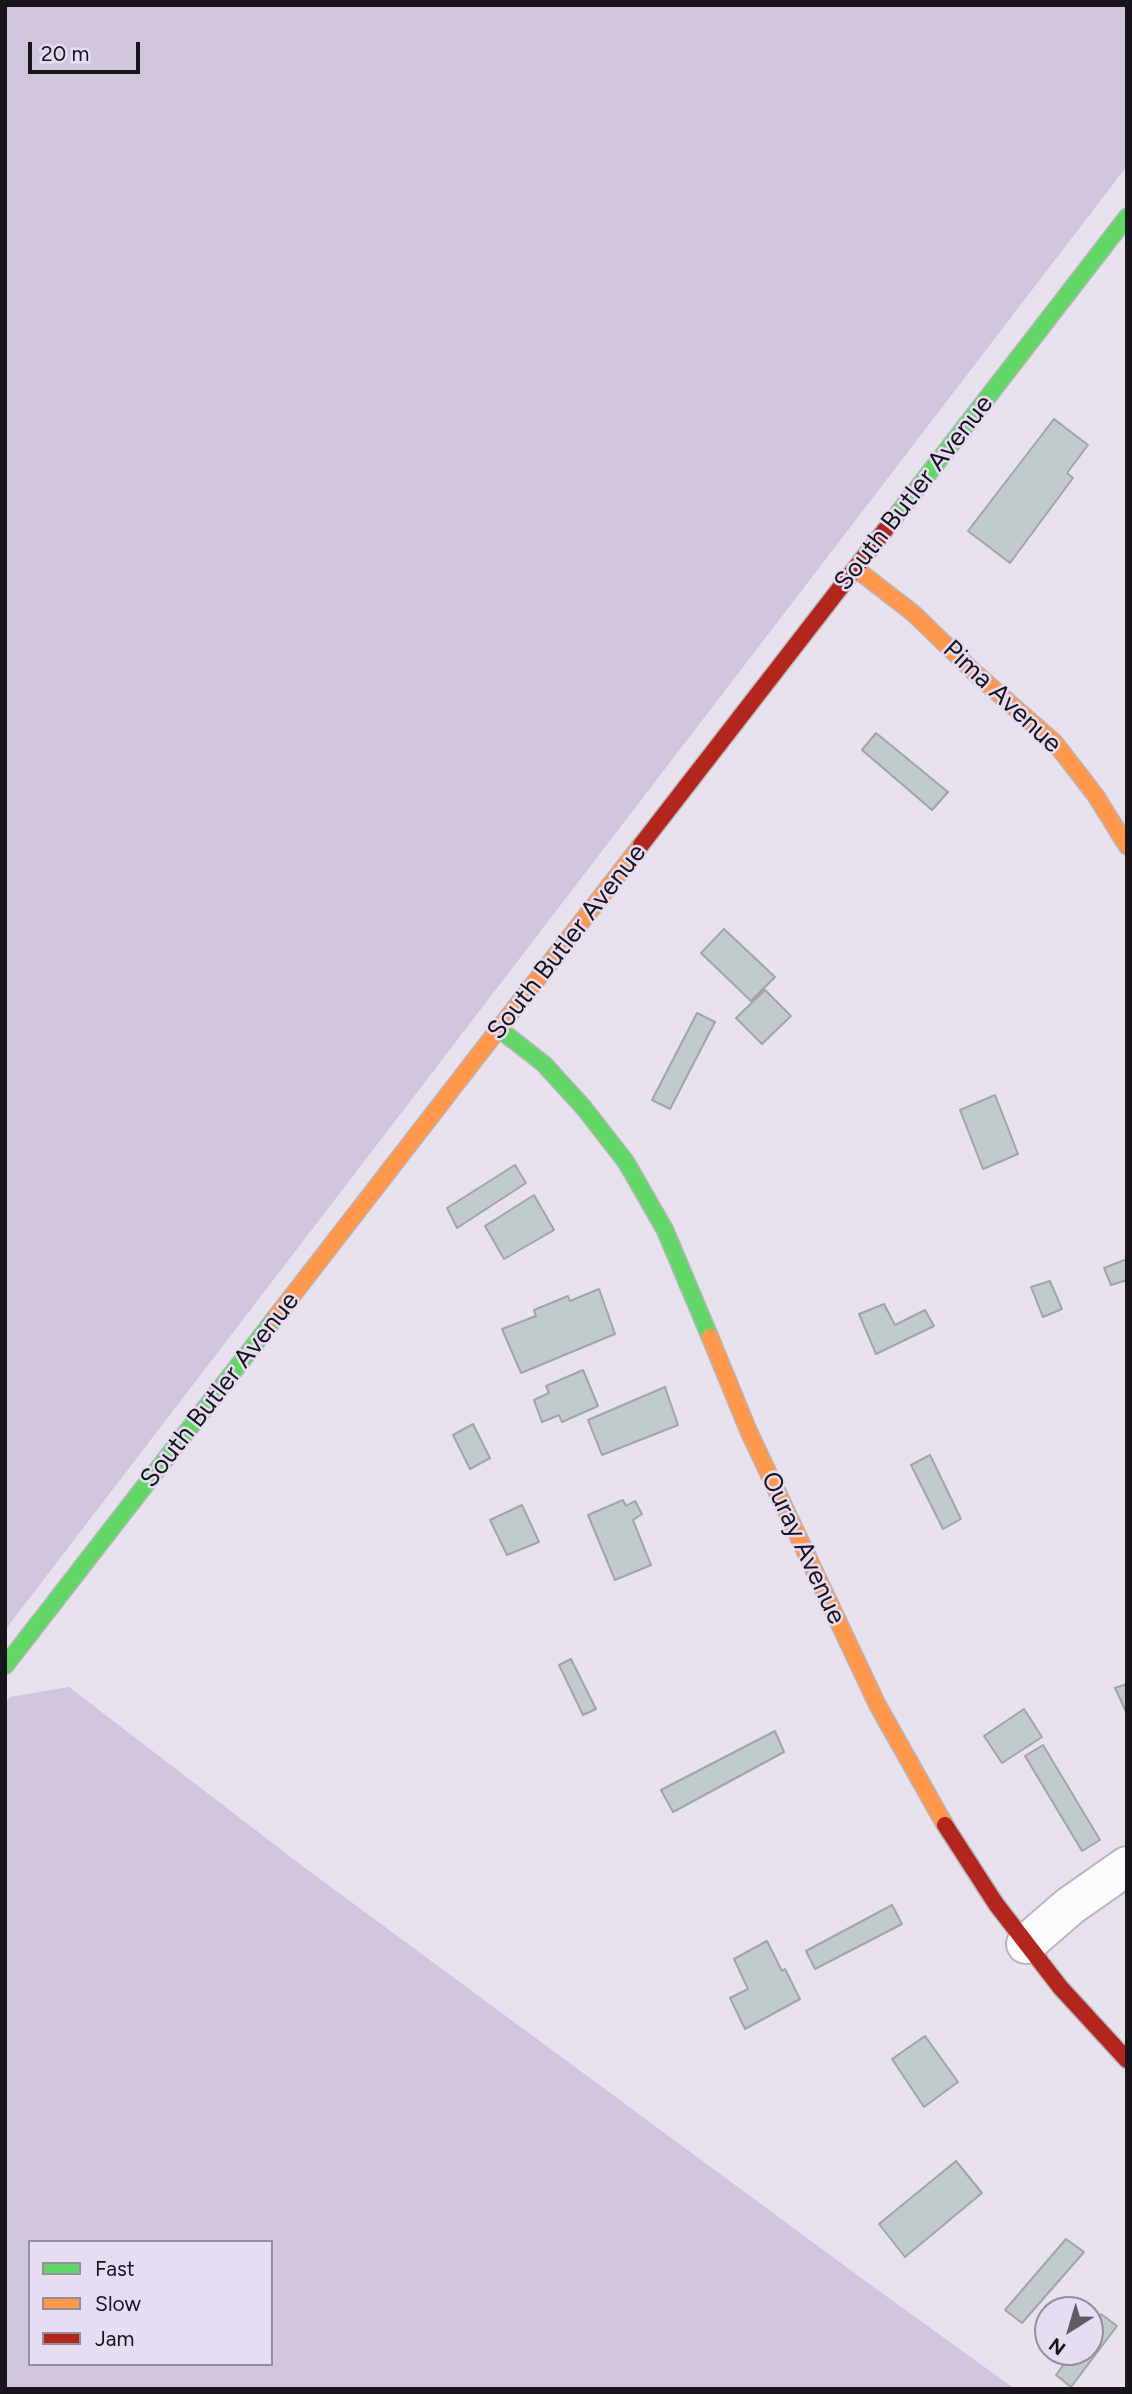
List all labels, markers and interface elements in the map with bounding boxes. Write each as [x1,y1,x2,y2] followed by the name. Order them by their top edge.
[32,28,144,72] scale bar
[41,41,89,66] text: 20 m
[828,389,1000,597] street label: South Butler Avenue
[936,634,1068,760] street label: Pima Avenue
[481,838,653,1046] street label: South Butler Avenue
[134,1286,306,1494] street label: South Butler Avenue
[754,1467,852,1629] street label: Ouray Avenue
[28,2240,273,2366] legend
[95,2256,135,2281] text: Fast
[95,2291,141,2316] text: Slow
[1034,2296,1104,2366] north arrow
[95,2326,134,2351] text: Jam
[1044,2333,1070,2360] text: N

